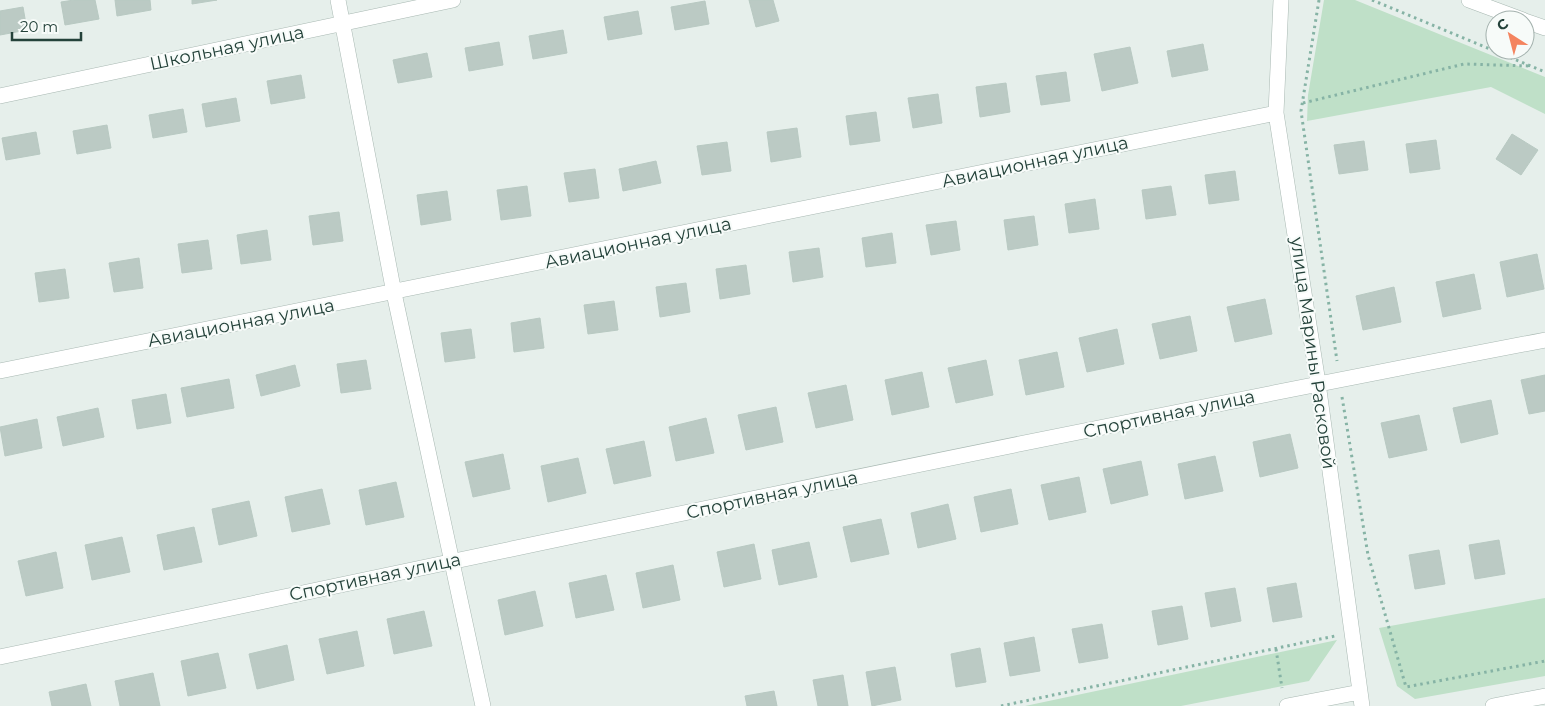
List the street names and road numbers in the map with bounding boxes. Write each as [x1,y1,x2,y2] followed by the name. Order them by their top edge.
[148,21,306,75] street label: Школьная улица
[940,131,1130,193] street label: Авиационная улица
[543,212,733,274] street label: Авиационная улица
[1286,235,1340,470] street label: улица Марины Расковой
[146,294,336,352] street label: Авиационная улица
[1081,385,1257,443] street label: Спортивная улица
[684,466,860,524] street label: Спортивная улица
[287,548,463,606] street label: Спортивная улица

